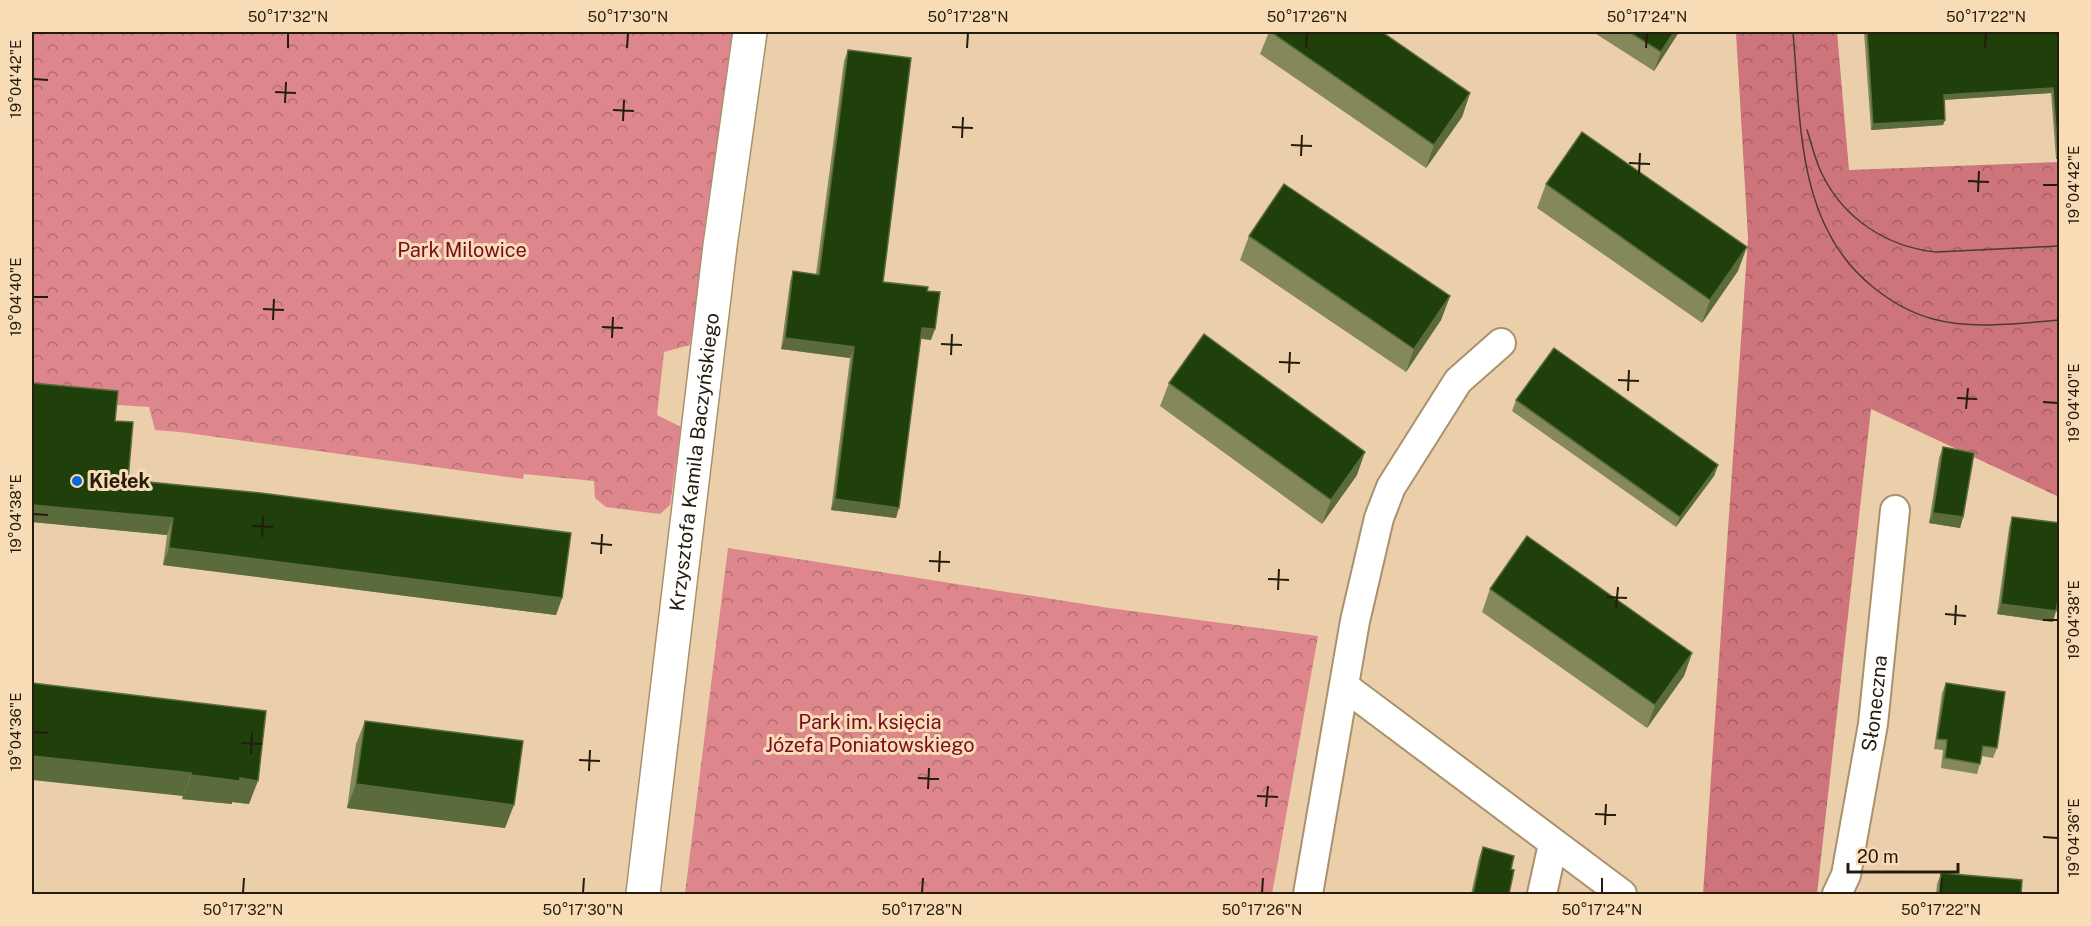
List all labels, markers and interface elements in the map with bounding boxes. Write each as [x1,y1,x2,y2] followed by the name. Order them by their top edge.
[248,8,328,25] text: 50°17'32"N
[588,8,668,25] text: 50°17'30"N
[928,8,1008,25] text: 50°17'28"N
[1267,8,1347,25] text: 50°17'26"N
[1607,8,1687,25] text: 50°17'24"N
[1946,8,2026,25] text: 50°17'22"N
[7,40,24,118] text: 19°04'42"E
[2065,146,2082,224] text: 19°04'42"E
[397,238,527,262] park label: Park Milowice
[7,257,24,337] text: 19°04'40"E
[665,312,724,613] street label: Krzysztofa Kamila Baczyńskiego
[2065,363,2082,443] text: 19°04'40"E
[89,469,151,493] place label: Kiełek
[7,474,24,554] text: 19°04'38"E
[70,474,84,488] marker: Kiełek
[2065,580,2082,660] text: 19°04'38"E
[1856,654,1892,754] street label: Słoneczna
[7,692,24,772] text: 19°04'36"E
[765,710,975,757] park label: Park im. księcia Józefa Poniatowskiego
[2065,798,2082,878] text: 19°04'36"E
[1848,836,1958,874] scale bar
[1857,846,1899,867] text: 20 m
[203,901,283,918] text: 50°17'32"N
[543,901,623,918] text: 50°17'30"N
[882,901,962,918] text: 50°17'28"N
[1222,901,1302,918] text: 50°17'26"N
[1562,901,1642,918] text: 50°17'24"N
[1901,901,1981,918] text: 50°17'22"N

